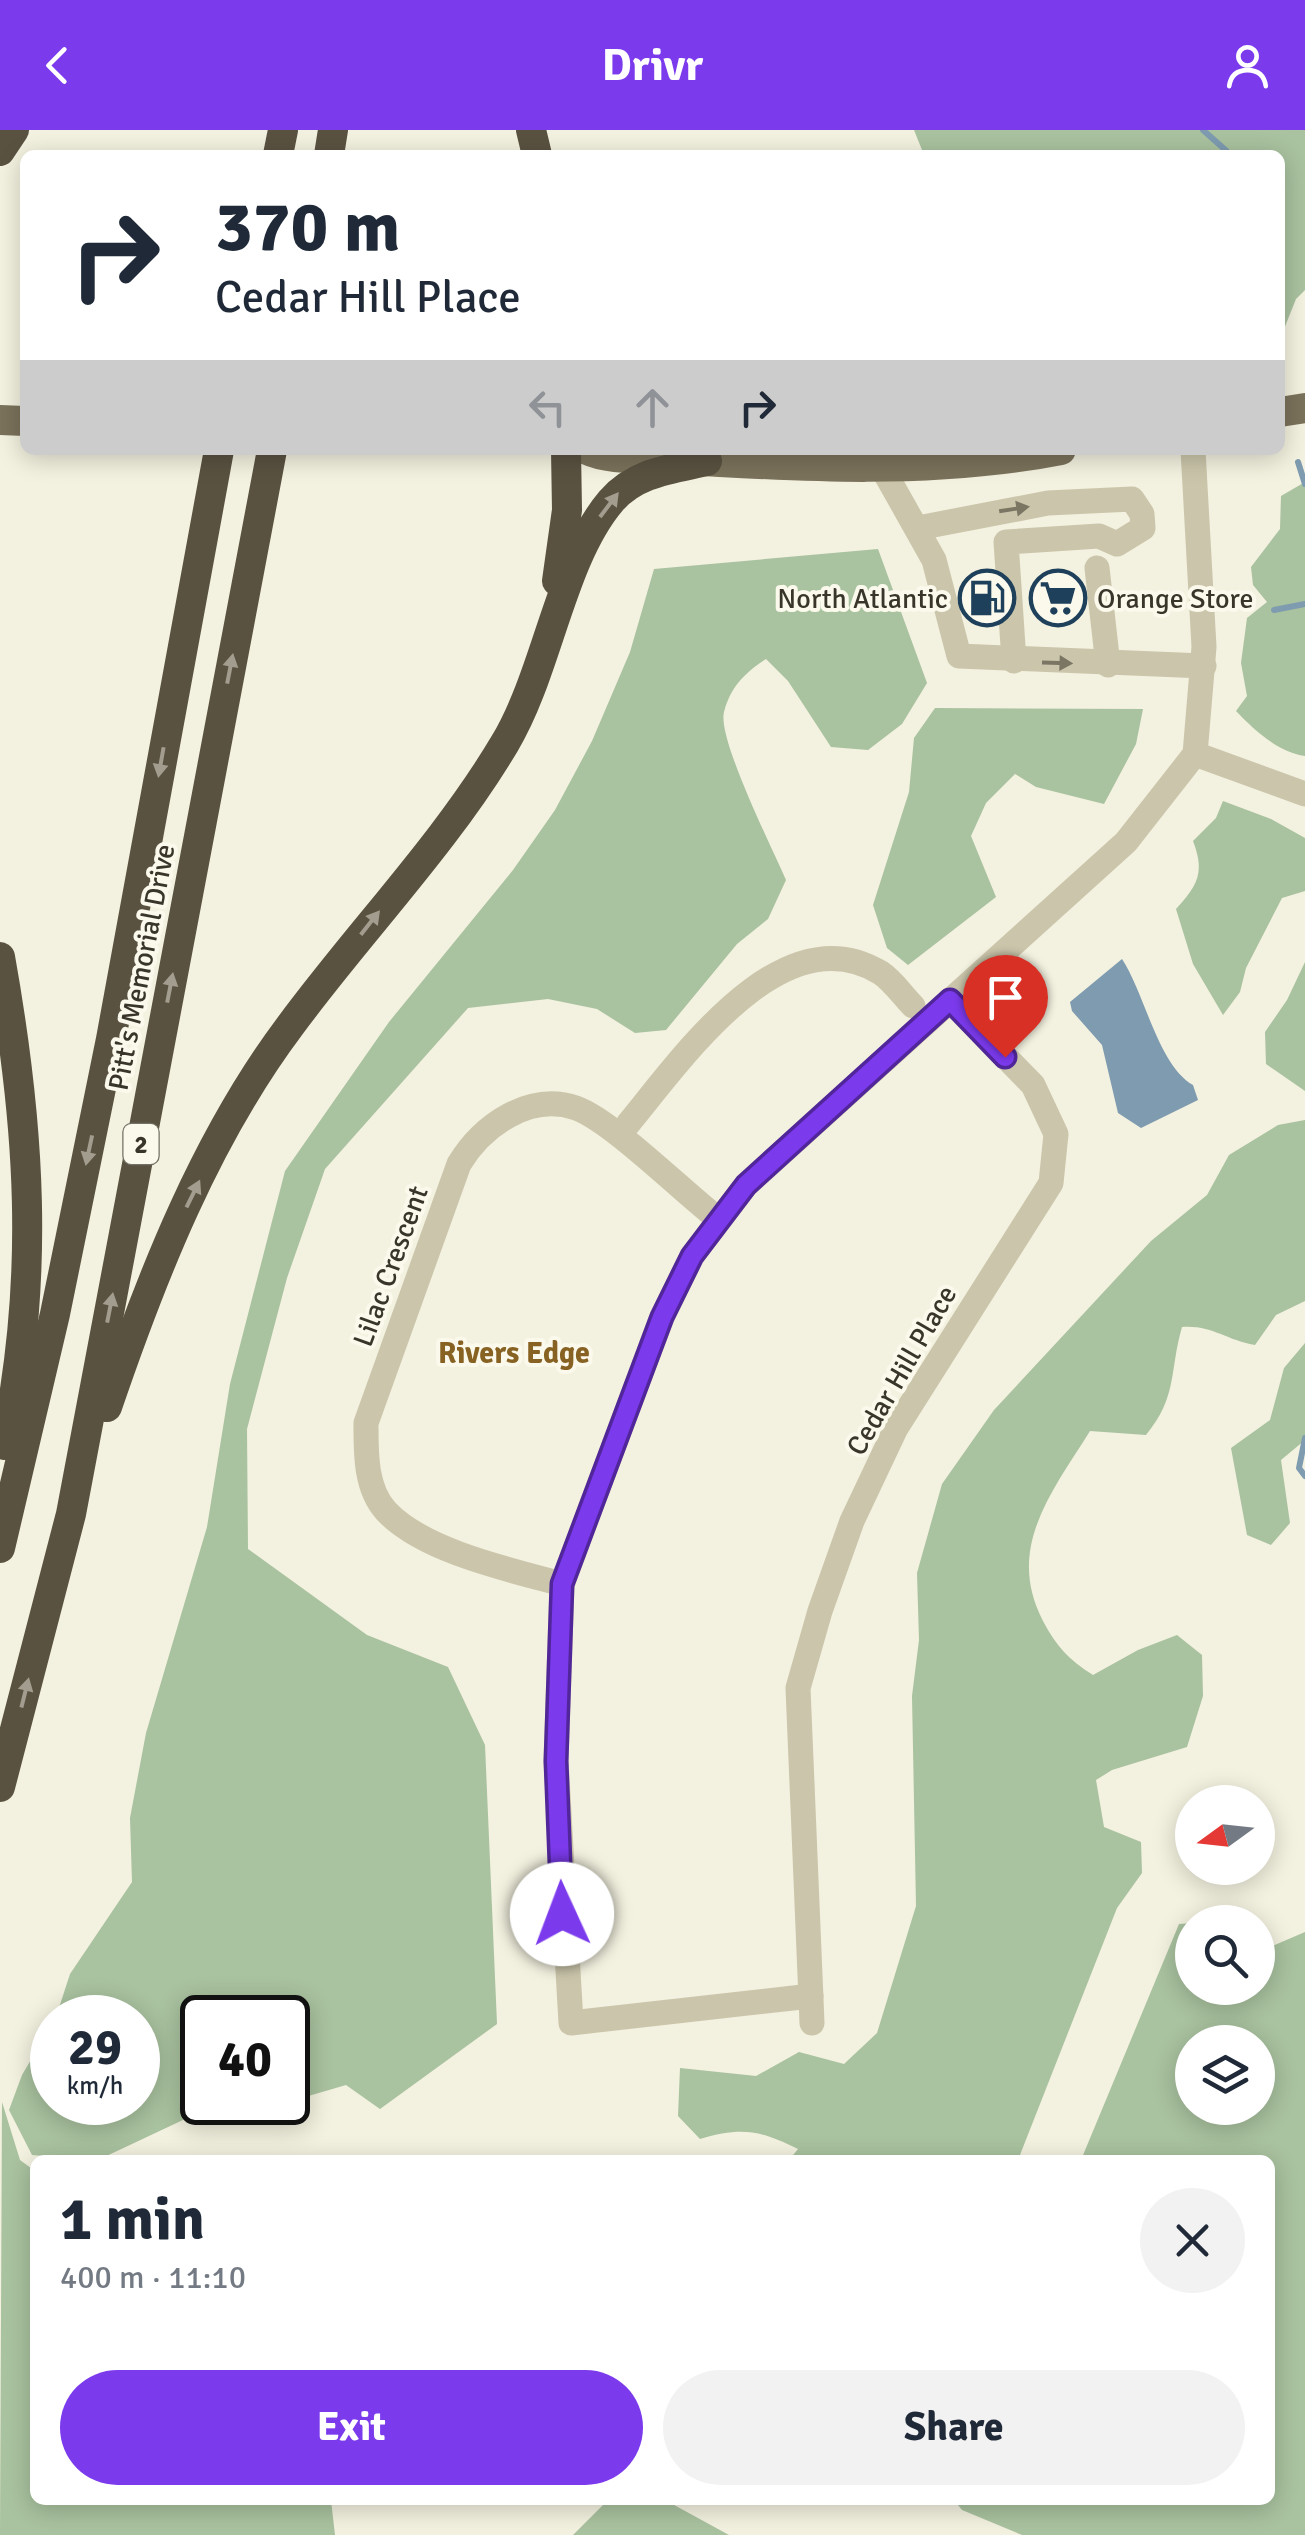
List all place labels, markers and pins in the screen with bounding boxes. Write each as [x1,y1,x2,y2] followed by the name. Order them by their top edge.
[957,568,1017,628] fuel station icon: North Atlantic
[1028,568,1088,628] supermarket icon: Orange Store
[777,582,948,616] place label: North Atlantic
[1097,582,1253,616] place label: Orange Store
[963,955,1048,1058] pin

